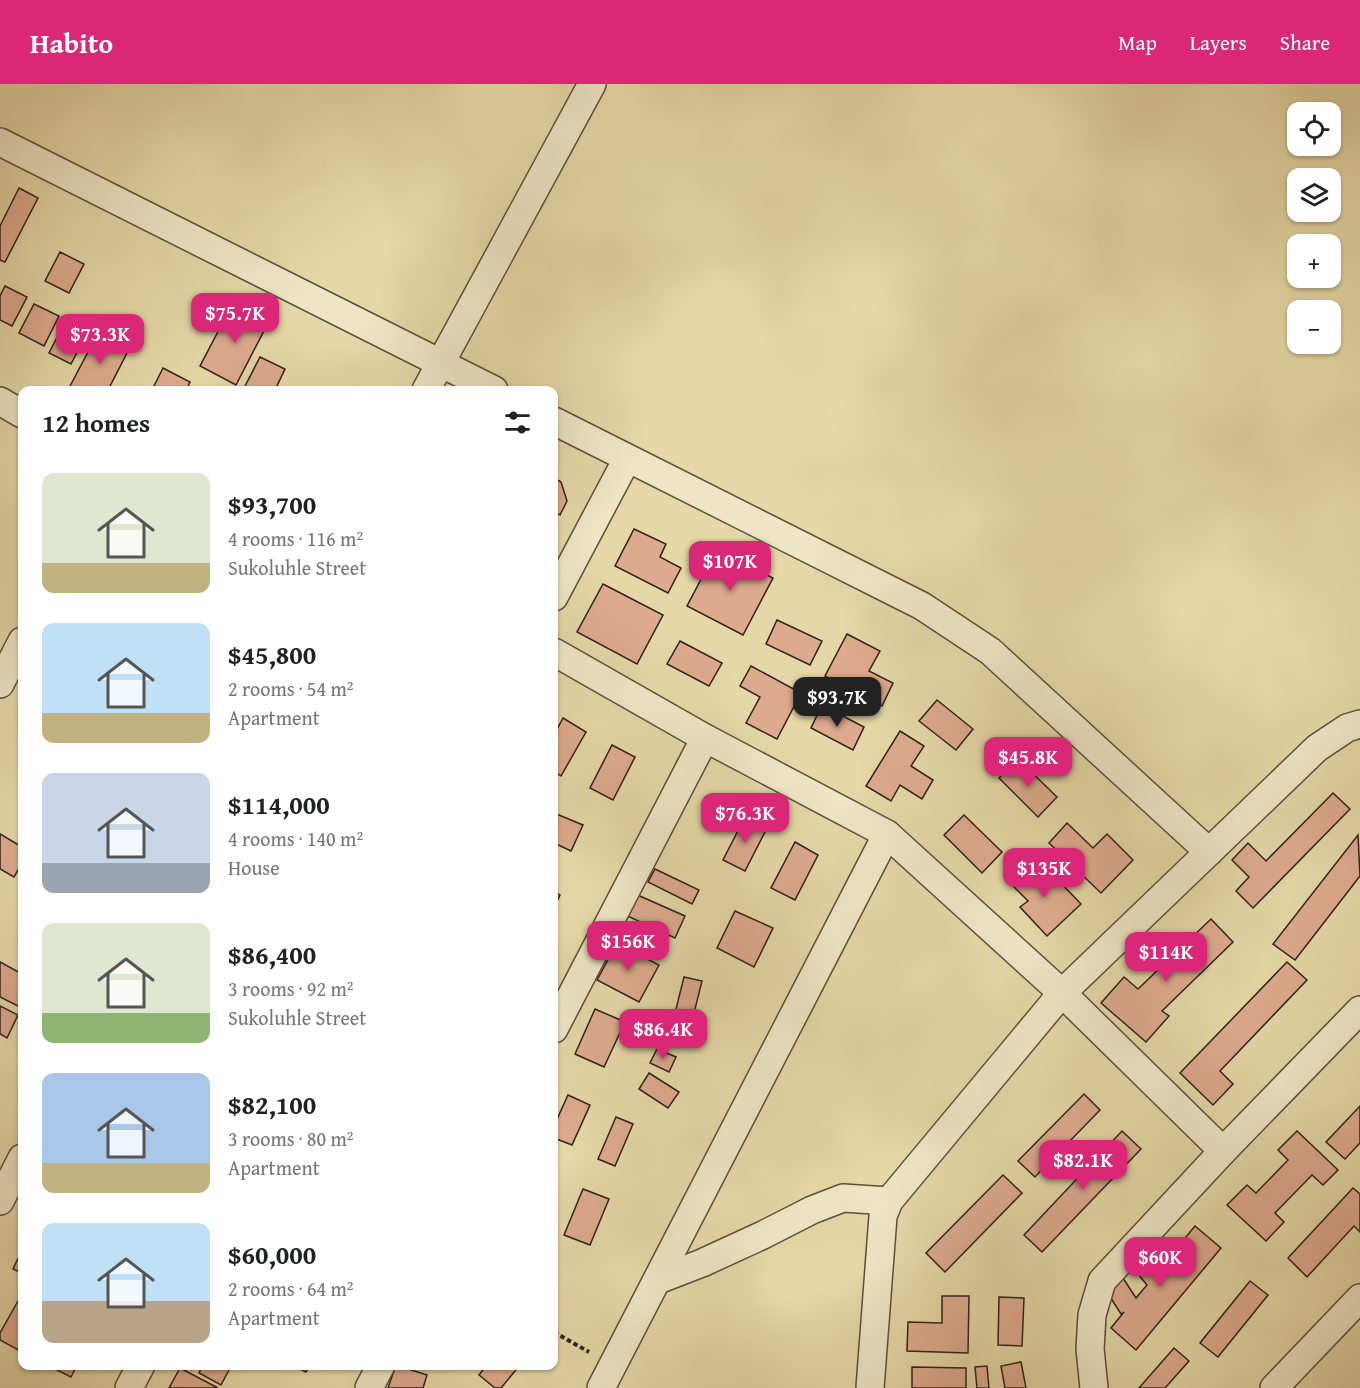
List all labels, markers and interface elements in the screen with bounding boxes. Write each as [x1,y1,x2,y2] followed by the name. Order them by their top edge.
[30,22,113,63] text: Habito
[1118,27,1157,58] text: Map
[1190,27,1247,58] text: Layers
[1280,27,1330,58] text: Share
[1287,102,1341,354] map controls
[1287,102,1341,156] button: locate
[1287,168,1341,222] button: layers
[1287,234,1341,288] button: +
[186,293,284,344] pin: $75.7K
[205,298,265,327] text: $75.7K
[1287,300,1341,354] button: −
[51,314,149,365] pin: $73.3K
[70,319,130,348] text: $73.3K
[42,403,150,442] text: 12 homes
[501,406,534,439] icon: filters
[228,485,316,524] text: $93,700
[90,497,162,569] icon: home
[228,524,363,553] text: 4 rooms · 116 m²
[688,541,772,592] pin: $107K
[703,546,757,575] text: $107K
[228,553,366,582] text: Sukoluhle Street
[228,635,316,674] text: $45,800
[90,647,162,719] icon: home
[228,674,354,703] text: 2 rooms · 54 m²
[788,677,886,728] pin: $93.7K
[807,682,867,711] text: $93.7K
[228,703,320,732] text: Apartment
[979,737,1077,788] pin: $45.8K
[998,742,1058,771] text: $45.8K
[228,785,330,824] text: $114,000
[696,793,794,844] pin: $76.3K
[90,797,162,869] icon: home
[715,798,775,827] text: $76.3K
[228,824,363,853] text: 4 rooms · 140 m²
[1002,848,1086,899] pin: $135K
[228,853,280,882] text: House
[1017,853,1071,882] text: $135K
[586,921,670,972] pin: $156K
[601,926,655,955] text: $156K
[1124,932,1208,983] pin: $114K
[228,935,316,974] text: $86,400
[1139,937,1193,966] text: $114K
[90,947,162,1019] icon: home
[228,974,354,1003] text: 3 rooms · 92 m²
[228,1003,366,1032] text: Sukoluhle Street
[614,1009,712,1060] pin: $86.4K
[633,1014,693,1043] text: $86.4K
[228,1085,316,1124] text: $82,100
[90,1097,162,1169] icon: home
[228,1124,354,1153] text: 3 rooms · 80 m²
[1034,1140,1132,1191] pin: $82.1K
[1053,1145,1113,1174] text: $82.1K
[228,1153,320,1182] text: Apartment
[228,1235,316,1274] text: $60,000
[1124,1237,1196,1288] pin: $60K
[1138,1242,1182,1271] text: $60K
[90,1247,162,1319] icon: home
[228,1274,354,1303] text: 2 rooms · 64 m²
[228,1303,320,1332] text: Apartment

